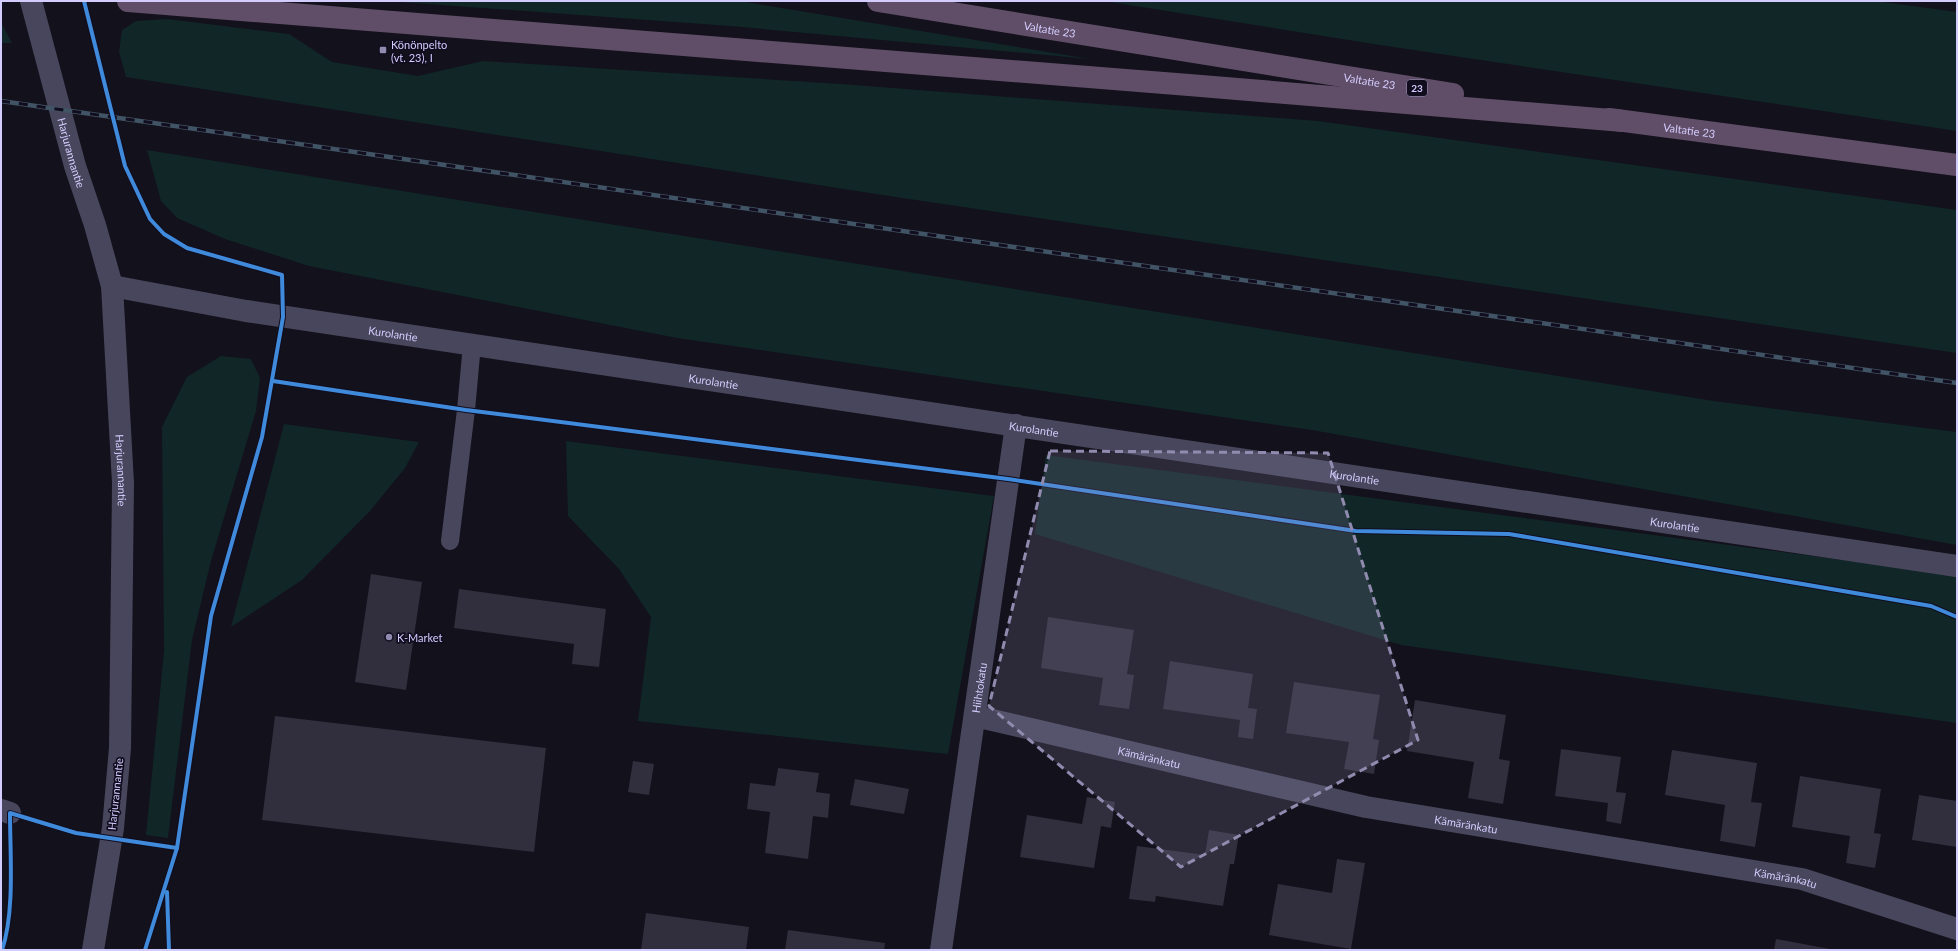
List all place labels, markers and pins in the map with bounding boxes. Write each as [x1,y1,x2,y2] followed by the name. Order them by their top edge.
[391,38,447,64] place label: Könönpelto (vt. 23), I
[378,45,388,55] marker: Könönpelto (vt. 23), I
[397,631,443,644] place label: K-Market
[384,632,394,642] marker: K-Market

